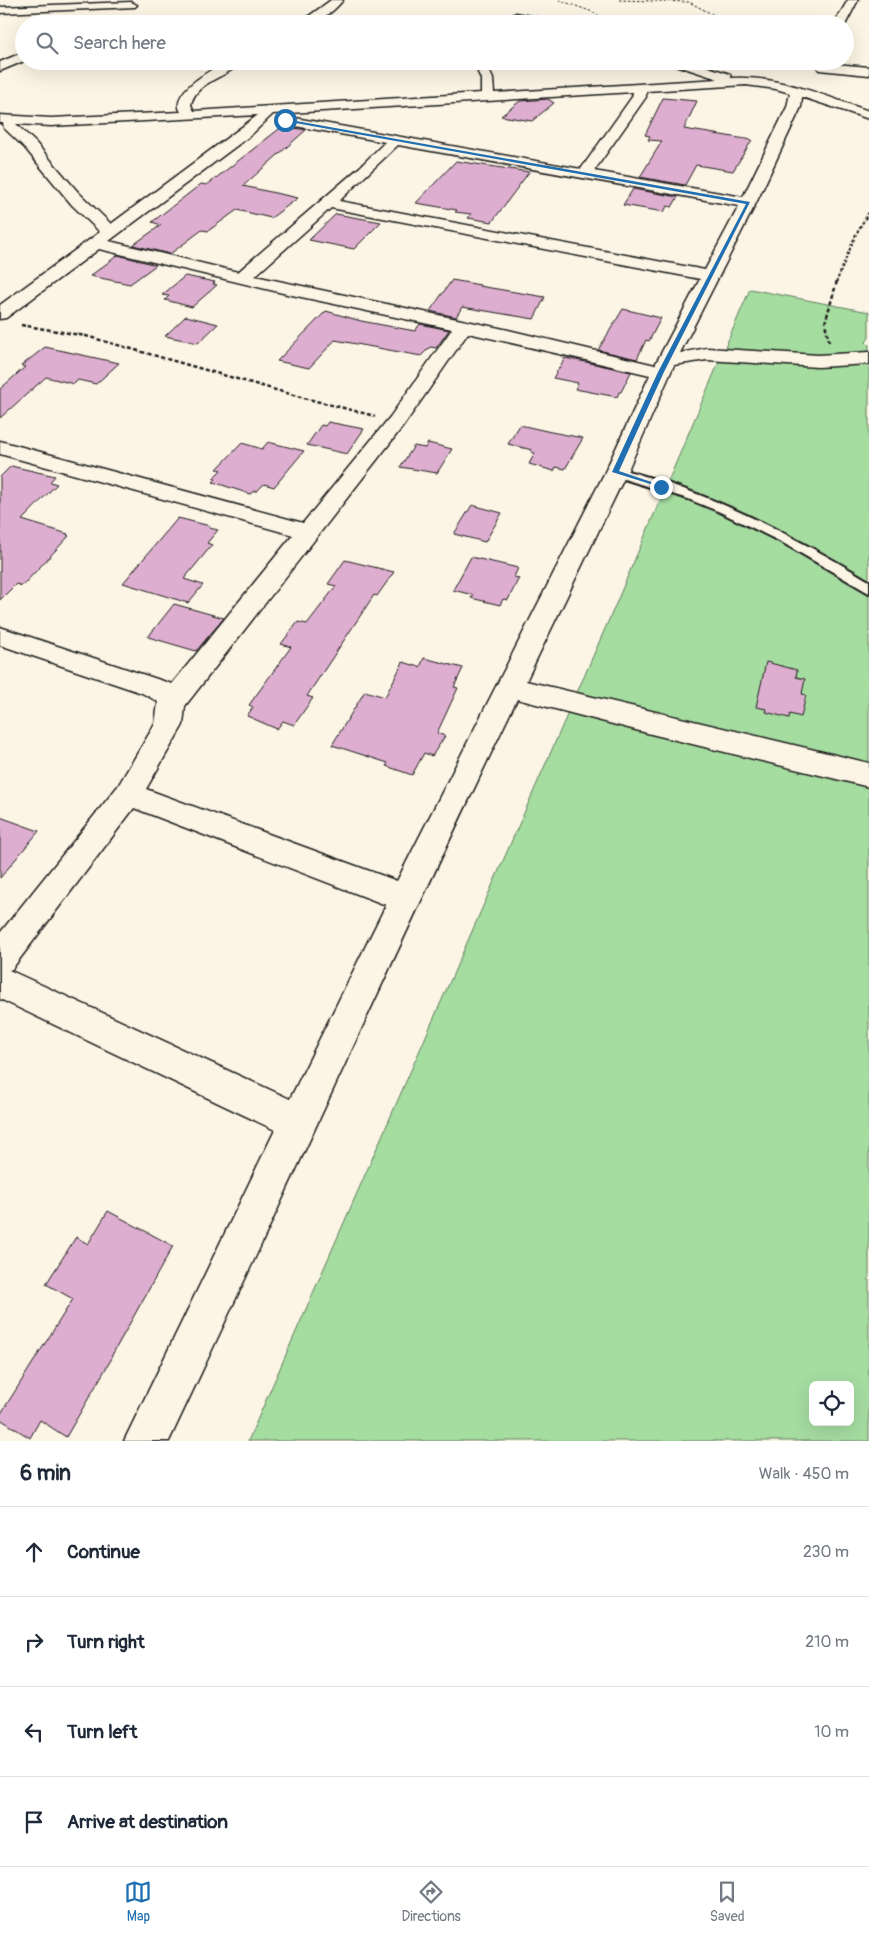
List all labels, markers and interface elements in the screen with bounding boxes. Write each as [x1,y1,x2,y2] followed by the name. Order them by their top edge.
[15,15,854,70] search box
[33,29,61,57] icon: search
[73,31,166,55] text: Search here
[274,109,297,132] route start
[650,476,673,499] route end
[809,1381,854,1426] map controls
[809,1381,854,1426] button: locate
[20,1460,71,1487] text: 6 min
[759,1464,849,1484] text: Walk · 450 m
[20,1538,48,1566] icon: ahead
[67,1540,140,1564] text: Continue
[803,1542,849,1562] text: 230 m
[20,1628,48,1656] icon: right
[67,1630,145,1654] text: Turn right
[805,1632,849,1652] text: 210 m
[20,1718,48,1746] icon: left
[67,1720,137,1744] text: Turn left
[814,1722,849,1742] text: 10 m
[20,1808,48,1836] icon: arrive
[67,1810,228,1834] text: Arrive at destination
[124,1878,152,1925] tab: Map
[401,1878,461,1925] tab: Directions
[710,1878,745,1925] tab: Saved

